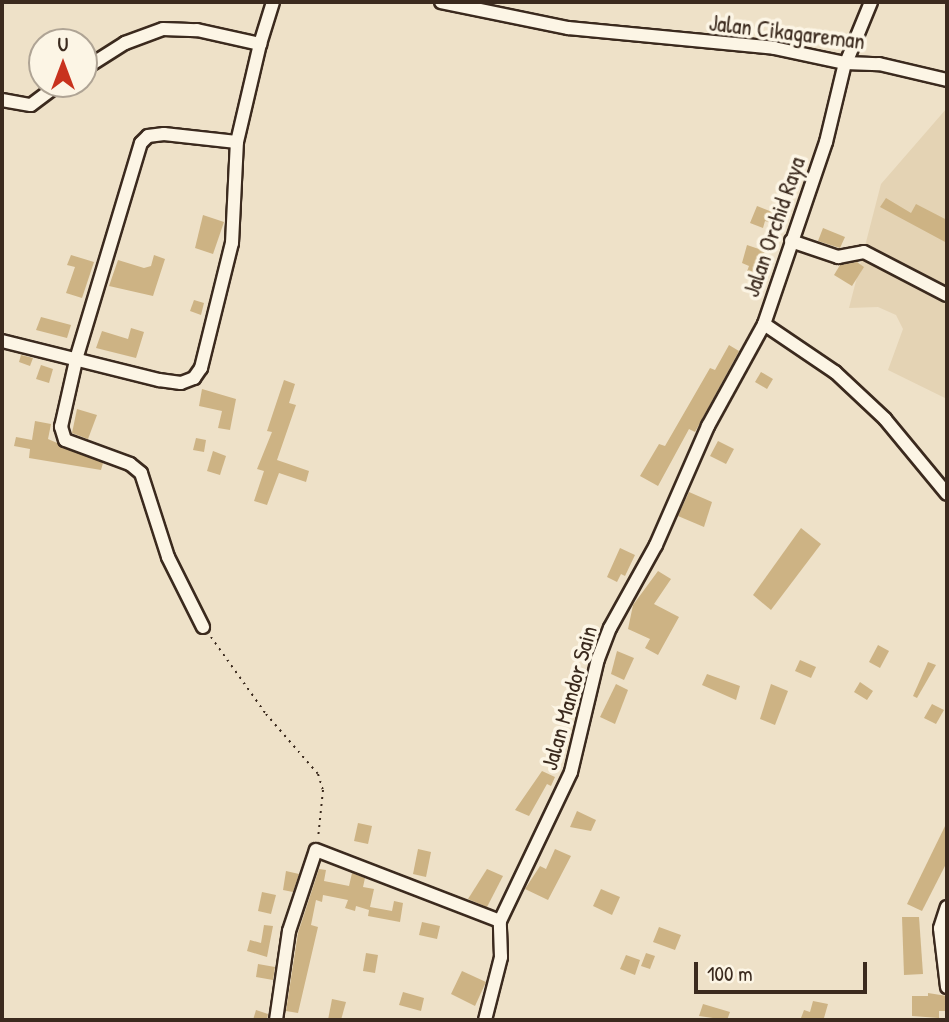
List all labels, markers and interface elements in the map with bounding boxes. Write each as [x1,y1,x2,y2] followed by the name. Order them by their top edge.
[707,9,867,55] street label: Jalan Cikagareman
[28,28,98,98] north arrow
[58,31,68,57] text: U
[737,153,811,301] street label: Jalan Orchid Raya
[535,623,603,773] street label: Jalan Mandor Sain
[697,948,870,992] scale bar
[707,959,753,988] text: 100 m

